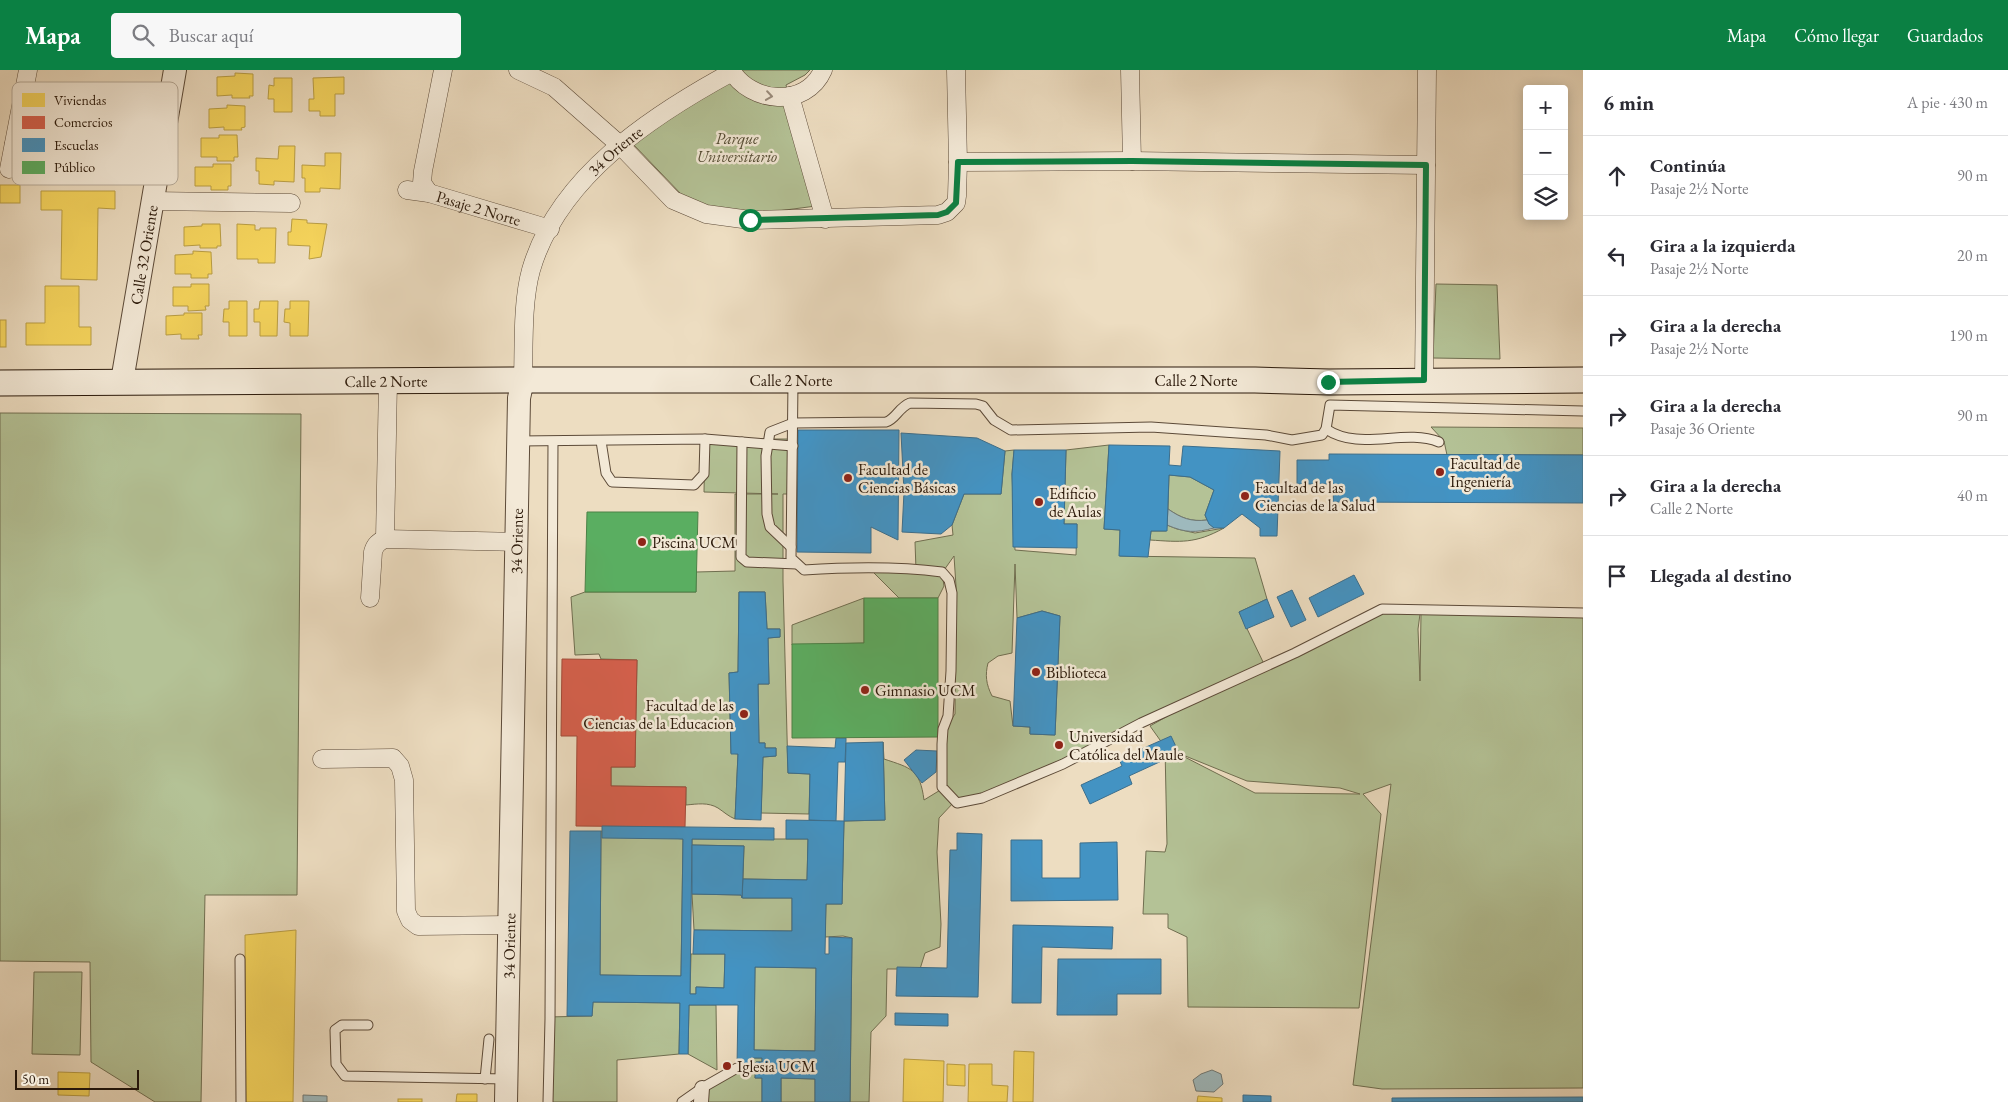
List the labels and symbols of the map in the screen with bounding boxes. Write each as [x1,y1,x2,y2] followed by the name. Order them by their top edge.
[12,82,178,185] legend
[766,90,774,101] one-way arrow
[54,91,107,109] text: Viviendas
[54,113,113,131] text: Comercios
[583,121,647,180] street label: 34 Oriente
[697,128,777,167] park label: Parque Universitario
[54,136,99,154] text: Escuelas
[54,158,95,176] text: Público
[434,186,523,231] street label: Pasaje 2 Norte
[125,203,163,306] street label: Calle 32 Oriente
[739,209,762,232] route start
[749,370,833,391] street label: Calle 2 Norte
[1154,370,1238,391] street label: Calle 2 Norte
[344,371,428,392] street label: Calle 2 Norte
[1317,371,1340,394] route end
[1450,453,1520,492] place label: Facultad de Ingeniería
[858,459,956,498] place label: Facultad de Ciencias Básicas
[1434,466,1446,478] marker: Facultad de Ingeniería
[842,472,854,484] marker: Facultad de Ciencias Básicas
[1255,477,1376,516] place label: Facultad de las Ciencias de la Salud
[1049,483,1101,522] place label: Edificio de Aulas
[1239,490,1251,502] marker: Facultad de las Ciencias de la Salud
[1033,496,1045,508] marker: Edificio de Aulas
[506,508,528,574] street label: 34 Oriente
[652,532,736,553] place label: Piscina UCM
[636,536,648,548] marker: Piscina UCM
[1046,662,1107,683] place label: Biblioteca
[1030,666,1042,678] marker: Biblioteca
[875,680,976,701] place label: Gimnasio UCM
[859,684,871,696] marker: Gimnasio UCM
[583,695,735,734] place label: Facultad de las Ciencias de la Educacion
[738,708,750,720] marker: Facultad de las Ciencias de la Educacion
[1069,726,1183,765] place label: Universidad Católica del Maule
[1053,739,1065,751] marker: Universidad Católica del Maule
[498,913,520,979] street label: 34 Oriente
[737,1056,816,1077] place label: Iglesia UCM
[721,1060,733,1072] marker: Iglesia UCM
[15,1067,139,1090] scale bar

